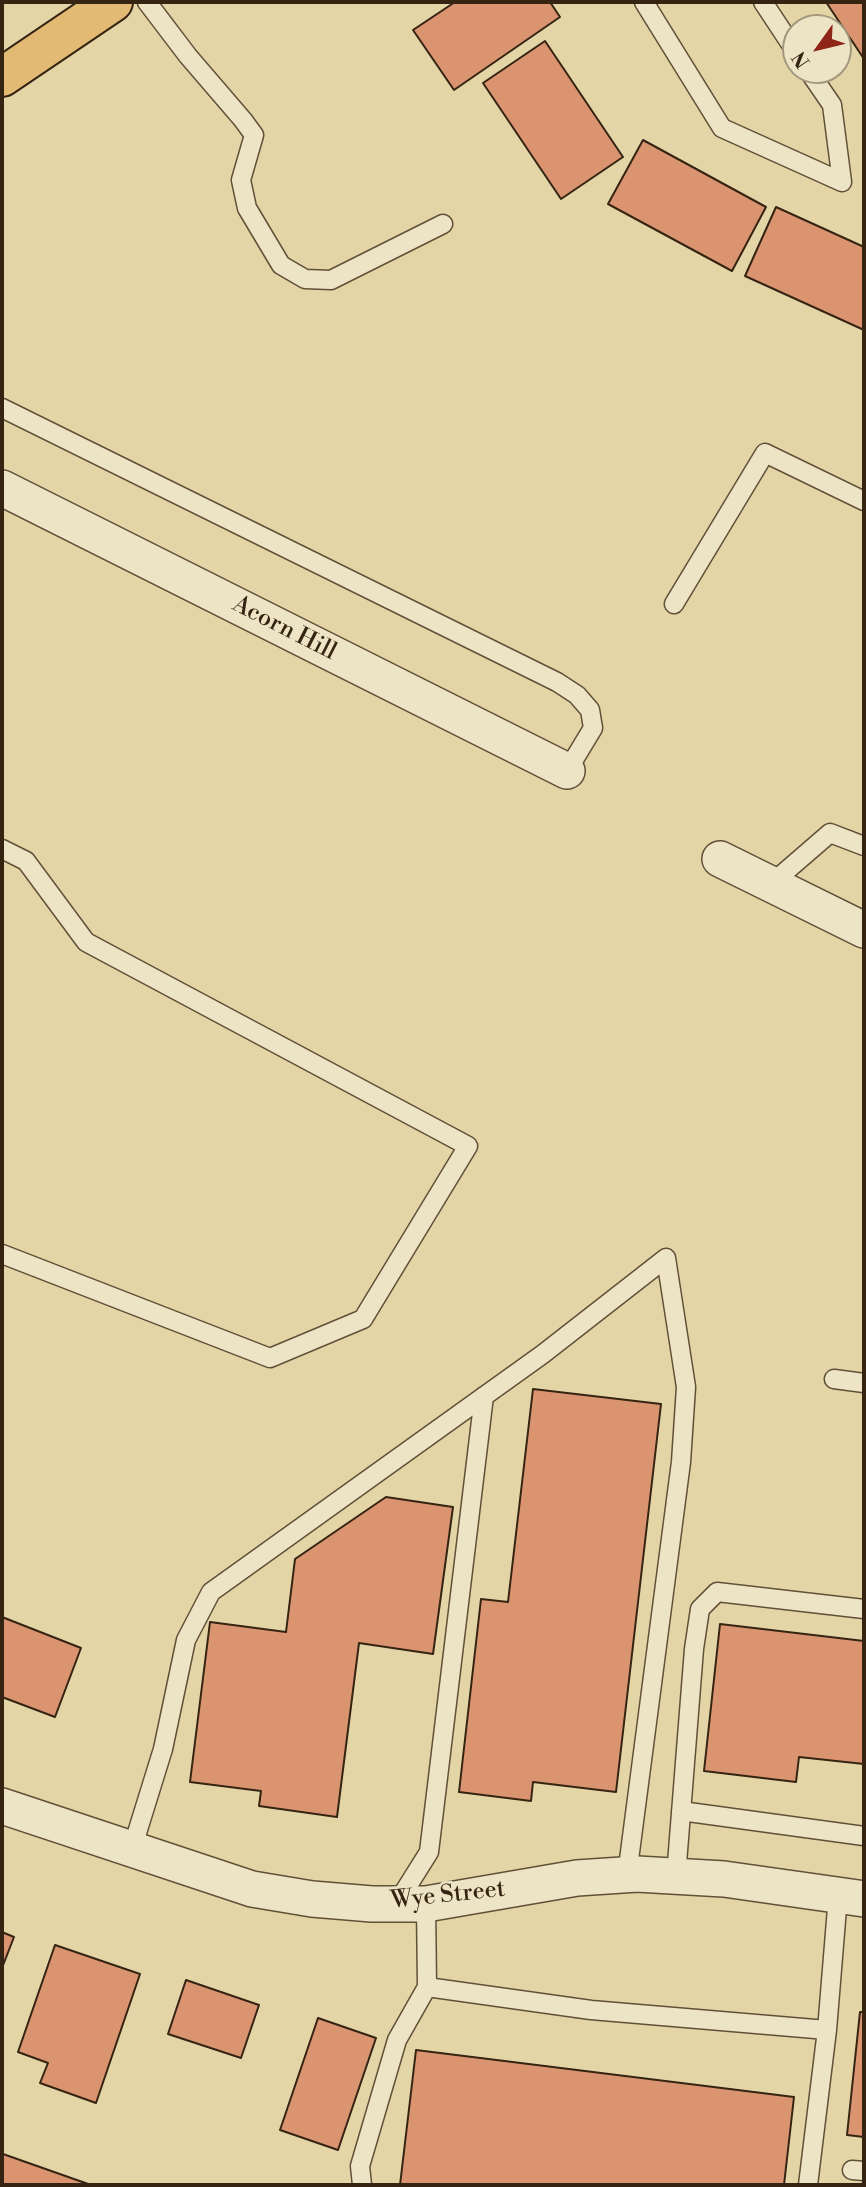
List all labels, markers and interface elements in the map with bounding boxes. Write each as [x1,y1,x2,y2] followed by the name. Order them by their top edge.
[782,14,852,84] north arrow
[787,47,815,73] text: N
[227,591,341,667] street label: Acorn Hill
[389,1876,507,1916] street label: Wye Street

